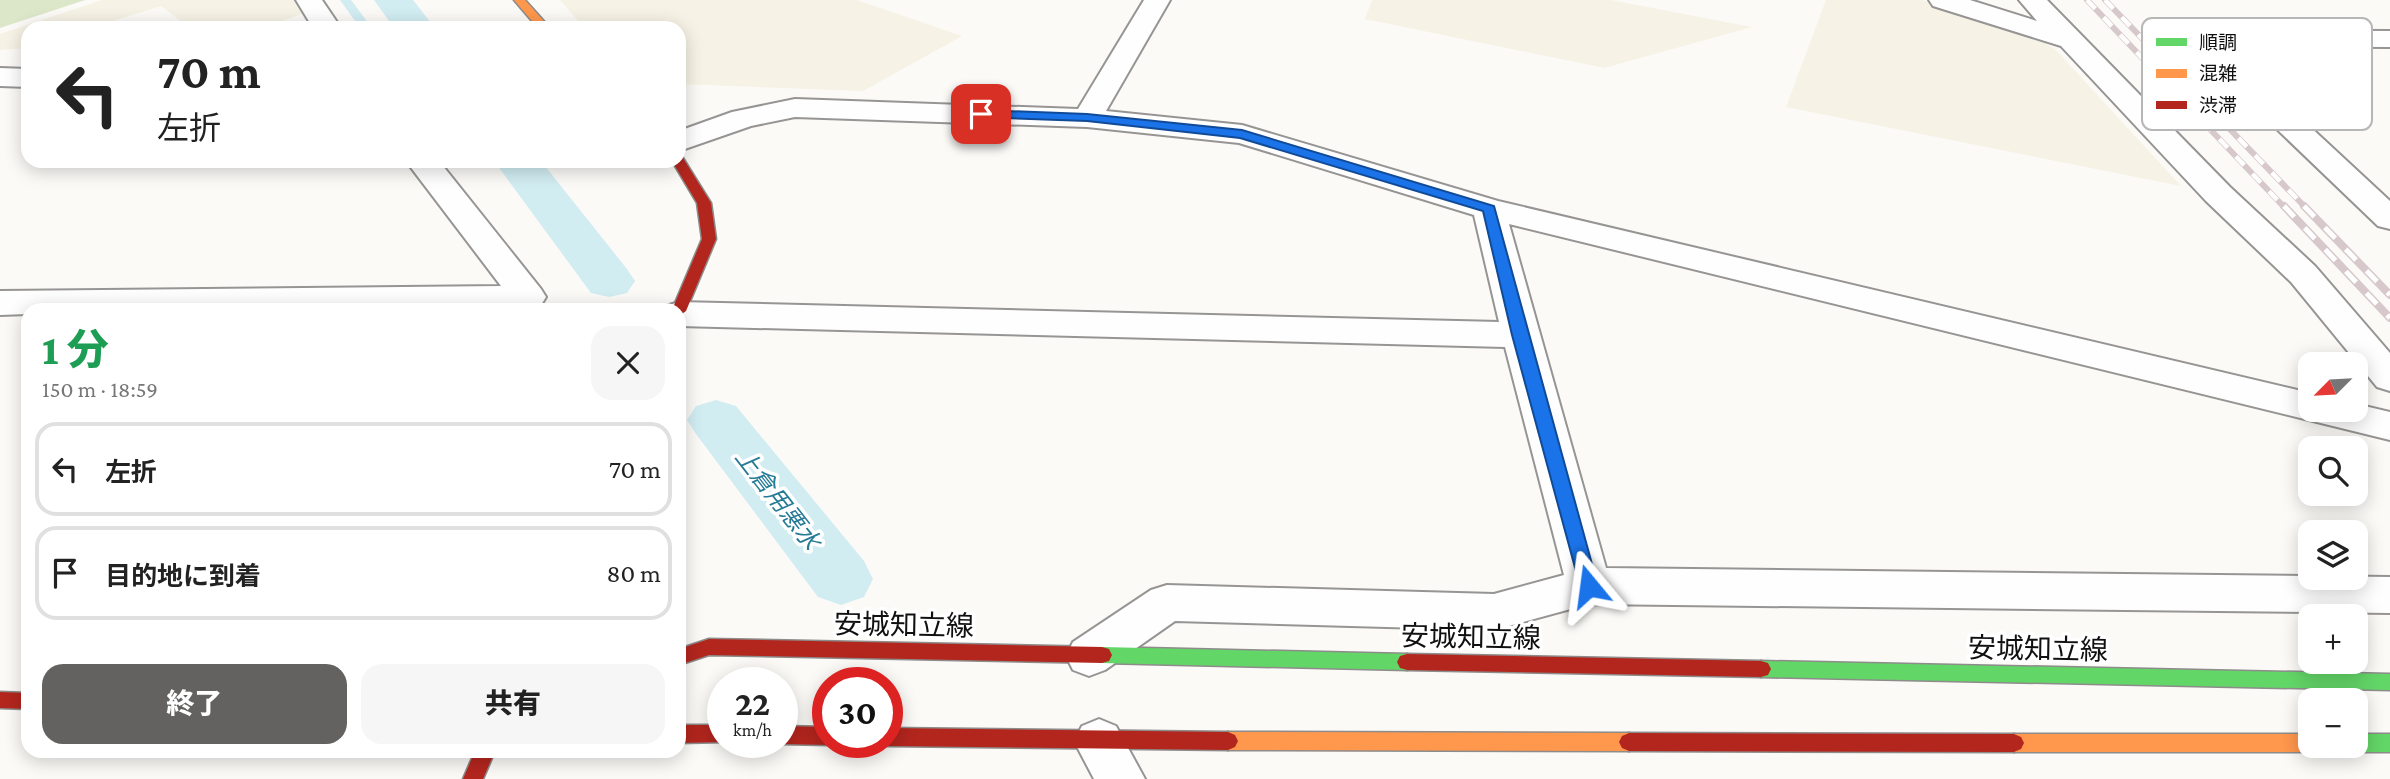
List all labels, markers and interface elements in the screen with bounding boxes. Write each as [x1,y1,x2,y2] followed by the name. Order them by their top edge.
[2142,18,2372,130] legend
[2199,32,2237,53] text: 順調
[157,44,261,99] text: 70 m
[42,49,133,140] icon: left
[2199,63,2237,84] text: 混雑
[951,84,1011,144] pin
[962,95,1000,133] icon: arrive
[2199,95,2237,116] text: 渋滞
[157,110,221,146] text: 左折
[42,326,109,373] text: 1 分
[591,326,665,400] button: close
[2298,352,2368,422] north arrow
[2298,352,2368,758] map controls
[42,376,158,402] text: 150 m · 18:59
[2298,436,2368,506] button: search
[730,443,827,557] water label: 上倉用悪水
[46,450,84,488] icon: left
[609,455,661,484] text: 70 m
[105,458,157,487] text: 左折
[2298,520,2368,590] button: layers
[1552,549,1626,623] position arrow
[46,554,84,592] icon: arrive
[607,559,661,588] text: 80 m
[105,562,261,591] text: 目的地に到着
[2298,604,2368,674] button: +
[834,608,974,642] street label: 安城知立線
[1401,620,1541,654] street label: 安城知立線
[1968,632,2108,666] street label: 安城知立線
[42,664,347,744] button: 終了
[361,664,665,744] button: 共有
[812,667,903,758] speed limit sign: 30
[735,684,770,723] text: 22
[2298,688,2368,758] button: −
[733,720,772,740] text: km/h

